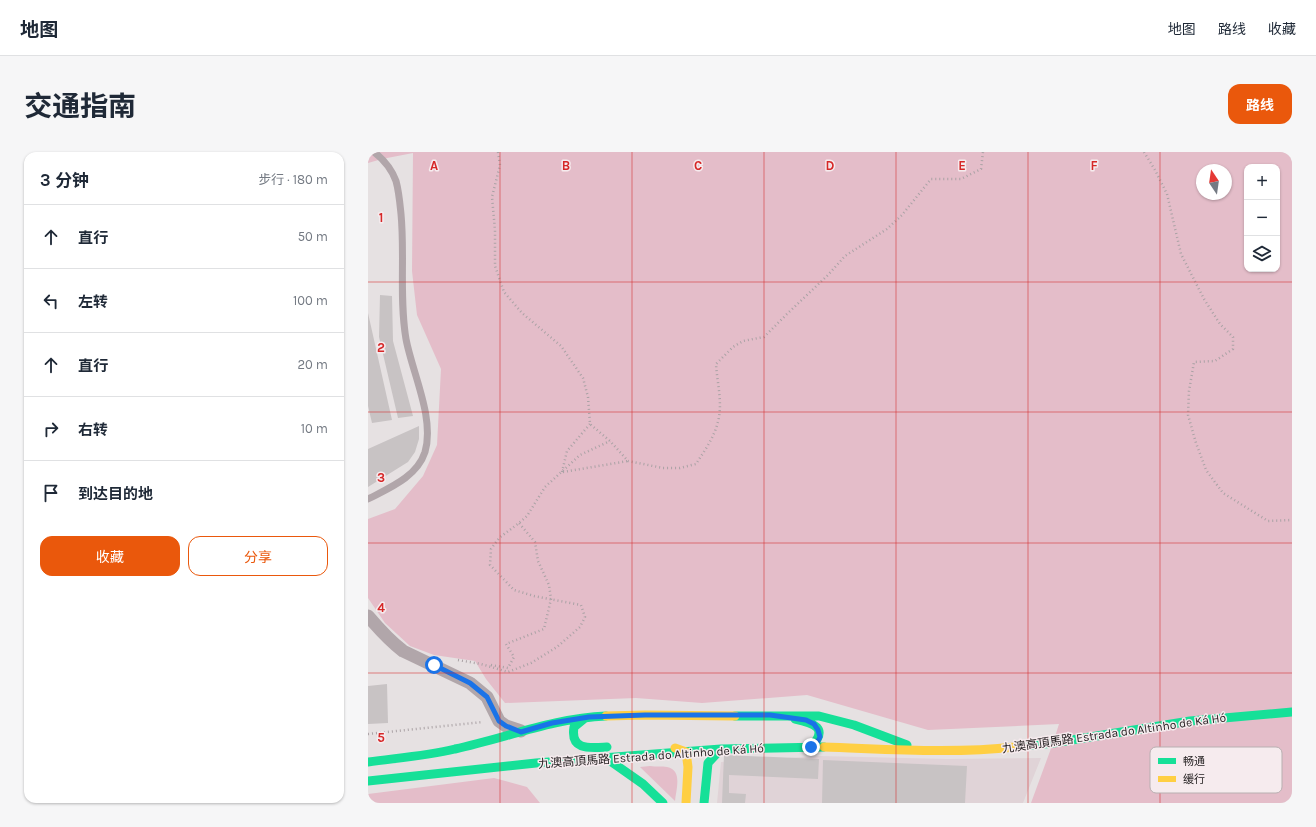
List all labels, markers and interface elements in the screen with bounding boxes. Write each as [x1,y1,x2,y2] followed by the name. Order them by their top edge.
[20,19,58,41] text: 地图
[1168,21,1196,38] text: 地图
[1218,21,1246,38] text: 路线
[1268,21,1296,38] text: 收藏
[1228,84,1292,124] button: 路线
[24,90,136,123] text: 交通指南
[430,158,438,173] text: A
[562,158,570,173] text: B
[694,158,702,173] text: C
[826,158,835,173] text: D
[958,158,966,173] text: E
[1090,158,1098,173] text: F
[1196,164,1232,200] north arrow
[1244,164,1280,272] map controls
[1244,164,1280,200] button: +
[40,170,89,190] text: 3 分钟
[258,172,328,187] text: 步行 · 180 m
[1244,200,1280,236] button: −
[379,210,383,225] text: 1
[40,226,62,248] icon: ahead
[78,229,108,247] text: 直行
[298,229,328,244] text: 50 m
[1244,236,1280,272] button: layers
[40,290,62,312] icon: left
[78,293,108,311] text: 左转
[293,293,328,308] text: 100 m
[377,340,385,355] text: 2
[40,354,62,376] icon: ahead
[78,357,108,375] text: 直行
[298,357,328,372] text: 20 m
[40,418,62,440] icon: right
[78,421,108,439] text: 右转
[301,421,328,436] text: 10 m
[377,470,385,485] text: 3
[40,482,62,504] icon: arrive
[78,485,153,503] text: 到达目的地
[40,536,180,576] button: 收藏
[188,536,328,576] button: 分享
[377,600,385,615] text: 4
[425,656,443,674] route start
[1001,710,1227,756] street label: 九澳高頂馬路 Estrada do Altinho de Ká Hó
[377,730,385,745] text: 5
[802,738,820,756] route end
[538,741,764,771] street label: 九澳高頂馬路 Estrada do Altinho de Ká Hó
[1150,747,1282,793] legend
[1183,755,1205,768] text: 畅通
[1183,773,1205,786] text: 缓行

